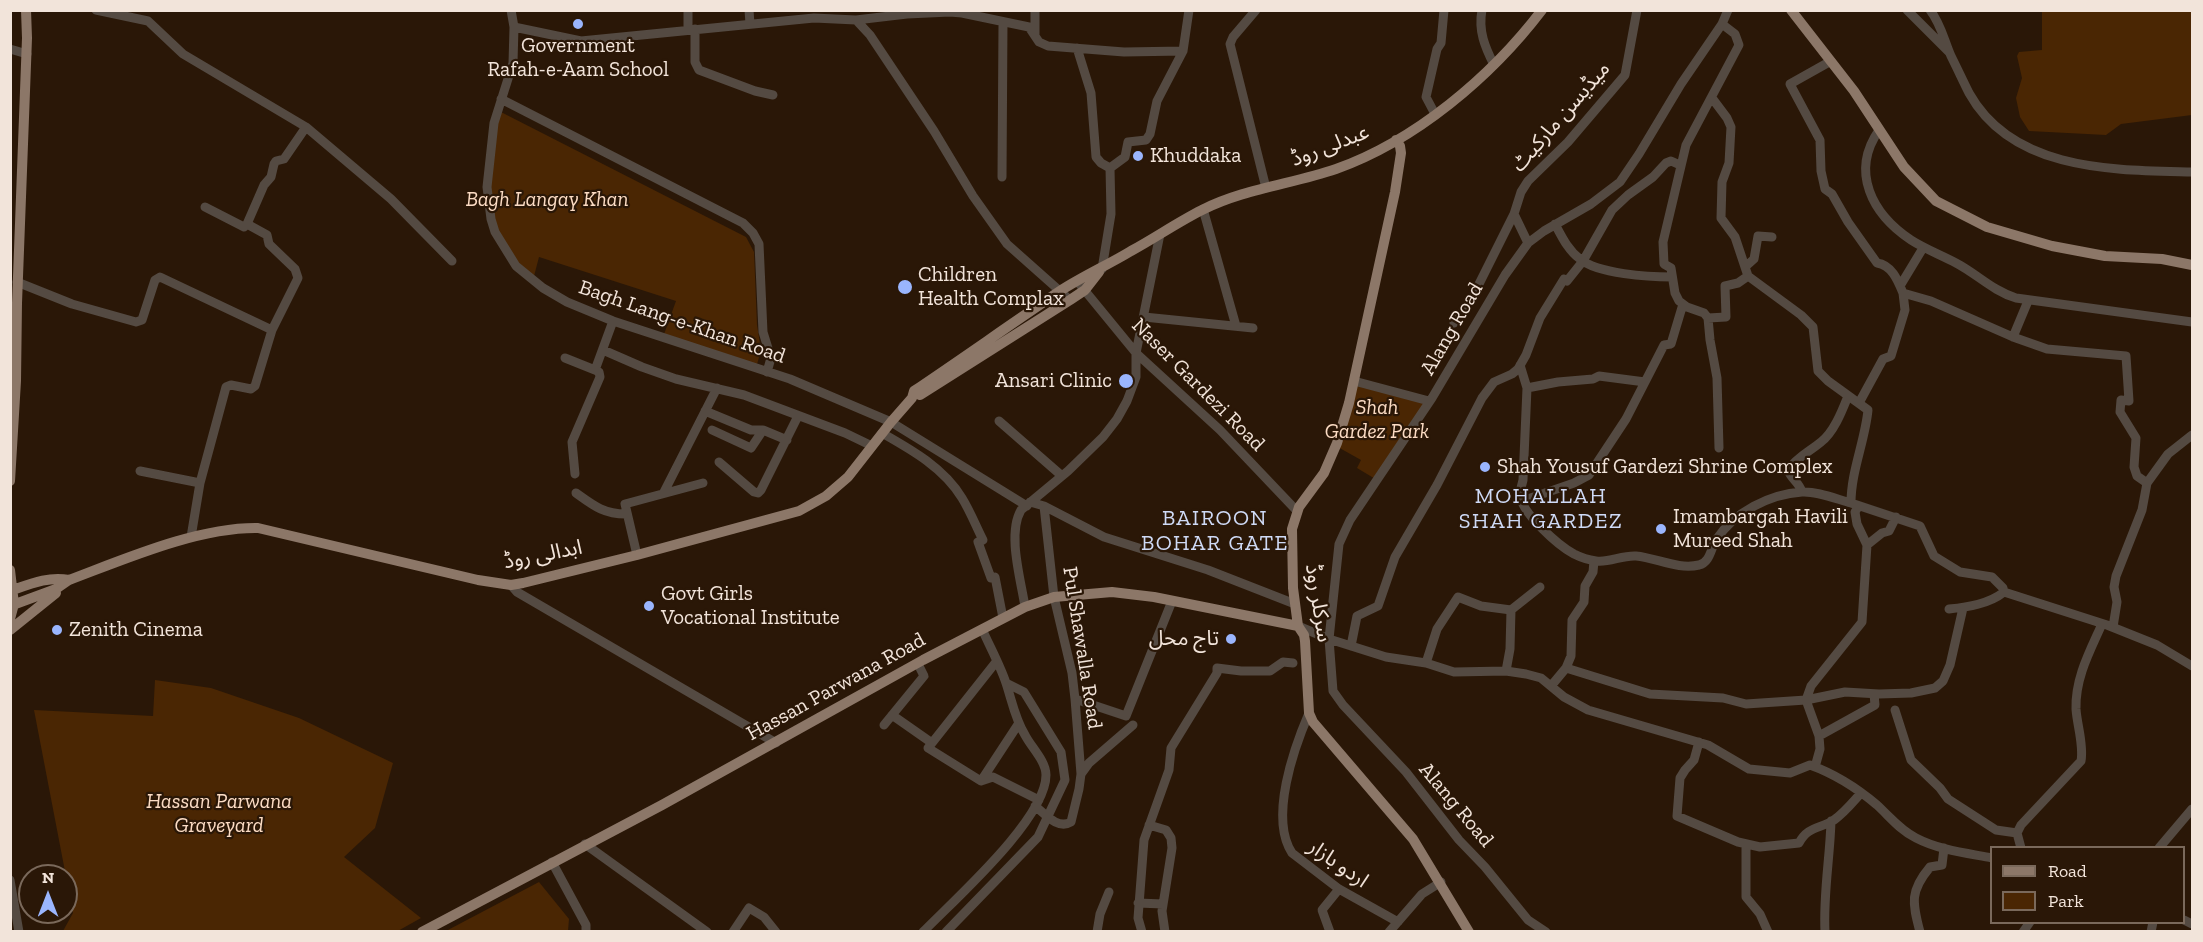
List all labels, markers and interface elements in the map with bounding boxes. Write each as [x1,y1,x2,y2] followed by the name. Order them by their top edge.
[571,17,585,31] marker: Government Rafah-e-Aam School
[487,33,669,83] place label: Government Rafah-e-Aam School
[1506,57,1616,177] street label: میڈیسن مارکیٹ
[1287,120,1373,172] street label: عبدلی روڈ
[1150,143,1241,169] place label: Khuddaka
[1131,149,1145,163] marker: Khuddaka
[466,187,628,213] park label: Bagh Langay Khan
[918,262,1064,312] place label: Children Health Complax
[575,275,789,369] street label: Bagh Lang-e-Khan Road
[896,278,914,296] marker: Children Health Complax
[1415,278,1489,380] street label: Alang Road
[1126,313,1270,457] street label: Naser Gardezi Road
[995,368,1112,394] place label: Ansari Clinic
[1117,372,1135,390] marker: Ansari Clinic
[1325,395,1429,445] park label: Shah Gardez Park
[1497,454,1833,480] place label: Shah Yousuf Gardezi Shrine Complex
[1478,460,1492,474] marker: Shah Yousuf Gardezi Shrine Complex
[1459,484,1623,536] district label: MOHALLAH SHAH GARDEZ
[1673,504,1848,554] place label: Imambargah Havili Mureed Shah
[1141,506,1289,558] district label: BAIROON BOHAR GATE
[1654,522,1668,536] marker: Imambargah Havili Mureed Shah
[502,535,584,575] street label: ابدالی روڈ
[1299,562,1337,644] street label: سرکلر روڈ
[1057,565,1107,731] street label: Pul Shawalla Road
[661,581,840,631] place label: Govt Girls Vocational Institute
[642,599,656,613] marker: Govt Girls Vocational Institute
[69,617,203,643] place label: Zenith Cinema
[50,623,64,637] marker: Zenith Cinema
[1149,626,1219,652] place label: تاج محل
[742,627,930,747] street label: Hassan Parwana Road
[1224,632,1238,646] marker: تاج محل
[1413,758,1499,852] street label: Alang Road
[146,789,292,839] park label: Hassan Parwana Graveyard
[1303,834,1373,894] street label: اردو بازار
[1990,846,2185,924] legend
[2048,860,2087,882] text: Road
[18,864,78,924] north arrow
[42,868,54,887] text: N
[2048,890,2084,912] text: Park

